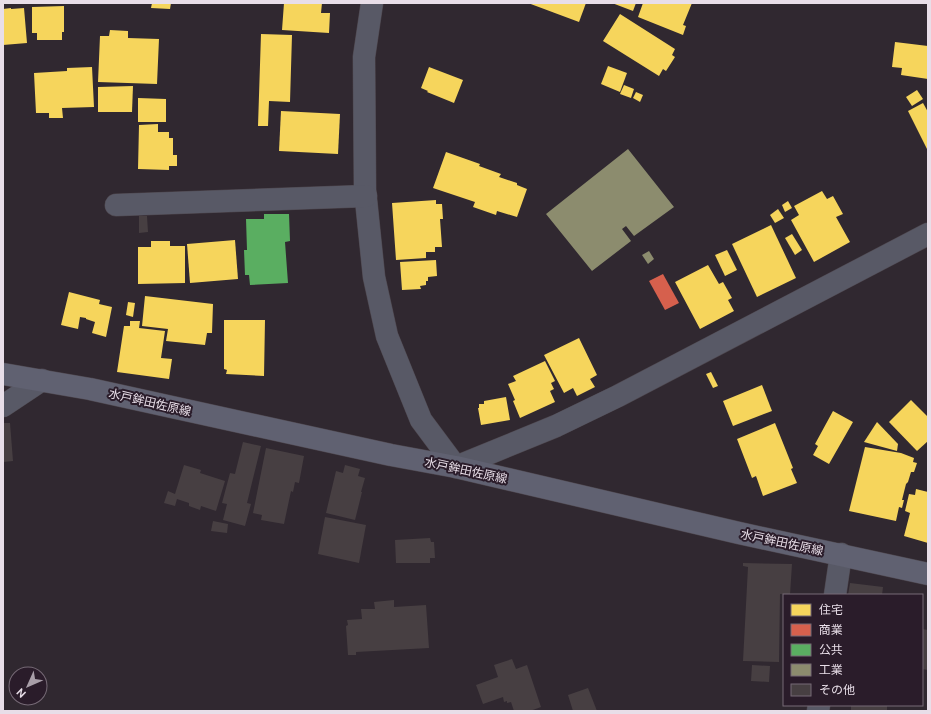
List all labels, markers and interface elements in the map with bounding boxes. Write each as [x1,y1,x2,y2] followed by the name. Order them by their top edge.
[108,386,192,418] street label: 水戸鉾田佐原線
[424,455,508,485] street label: 水戸鉾田佐原線
[740,527,824,557] street label: 水戸鉾田佐原線
[783,594,923,706] legend
[819,603,843,616] text: 住宅
[819,623,843,636] text: 商業
[819,643,843,656] text: 公共
[819,663,843,676] text: 工業
[8,666,48,706] north arrow
[819,683,855,696] text: その他
[14,686,28,700] text: N

